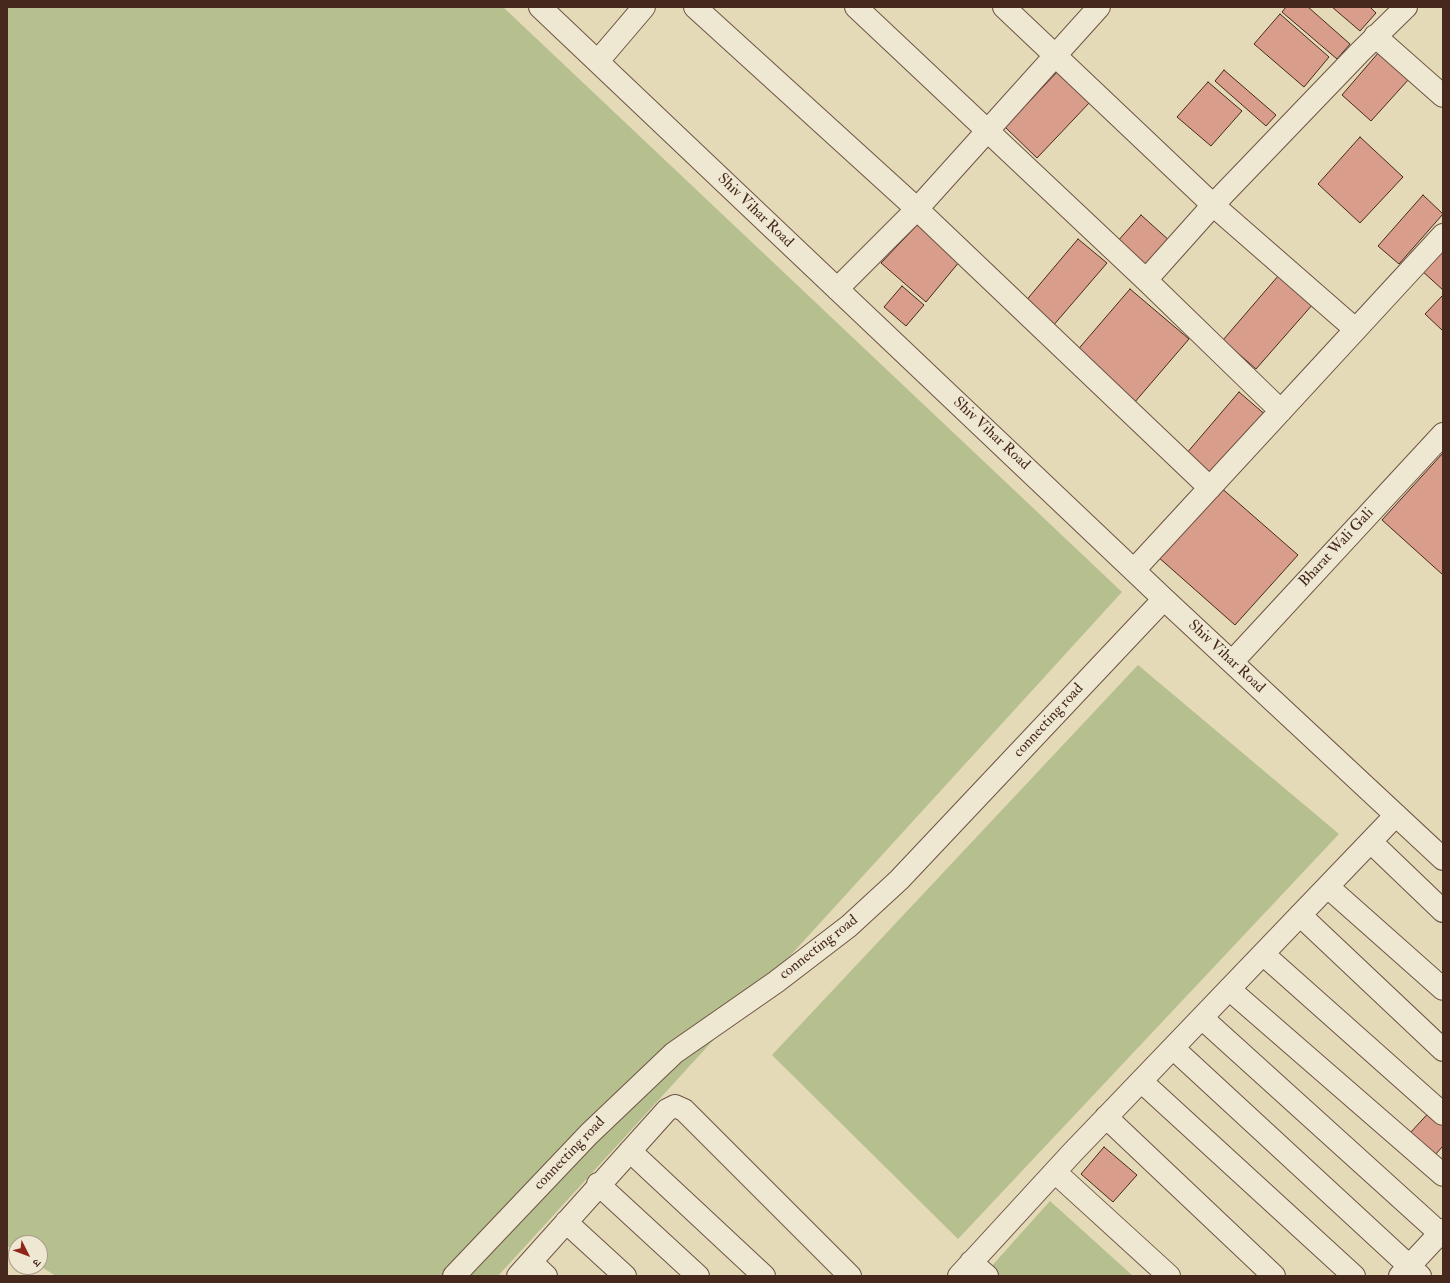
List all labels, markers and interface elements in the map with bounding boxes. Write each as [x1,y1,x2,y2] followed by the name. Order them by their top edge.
[713,170,797,252] street label: Shiv Vihar Road
[949,394,1033,474] street label: Shiv Vihar Road
[1296,505,1378,591] street label: Bharat Wali Gali
[1184,617,1268,697] street label: Shiv Vihar Road
[1010,680,1088,762] street label: connecting road
[776,912,862,984] street label: connecting road
[531,1114,609,1194] street label: connecting road
[8,1235,48,1275] north arrow
[30,1256,43,1269] text: उ

